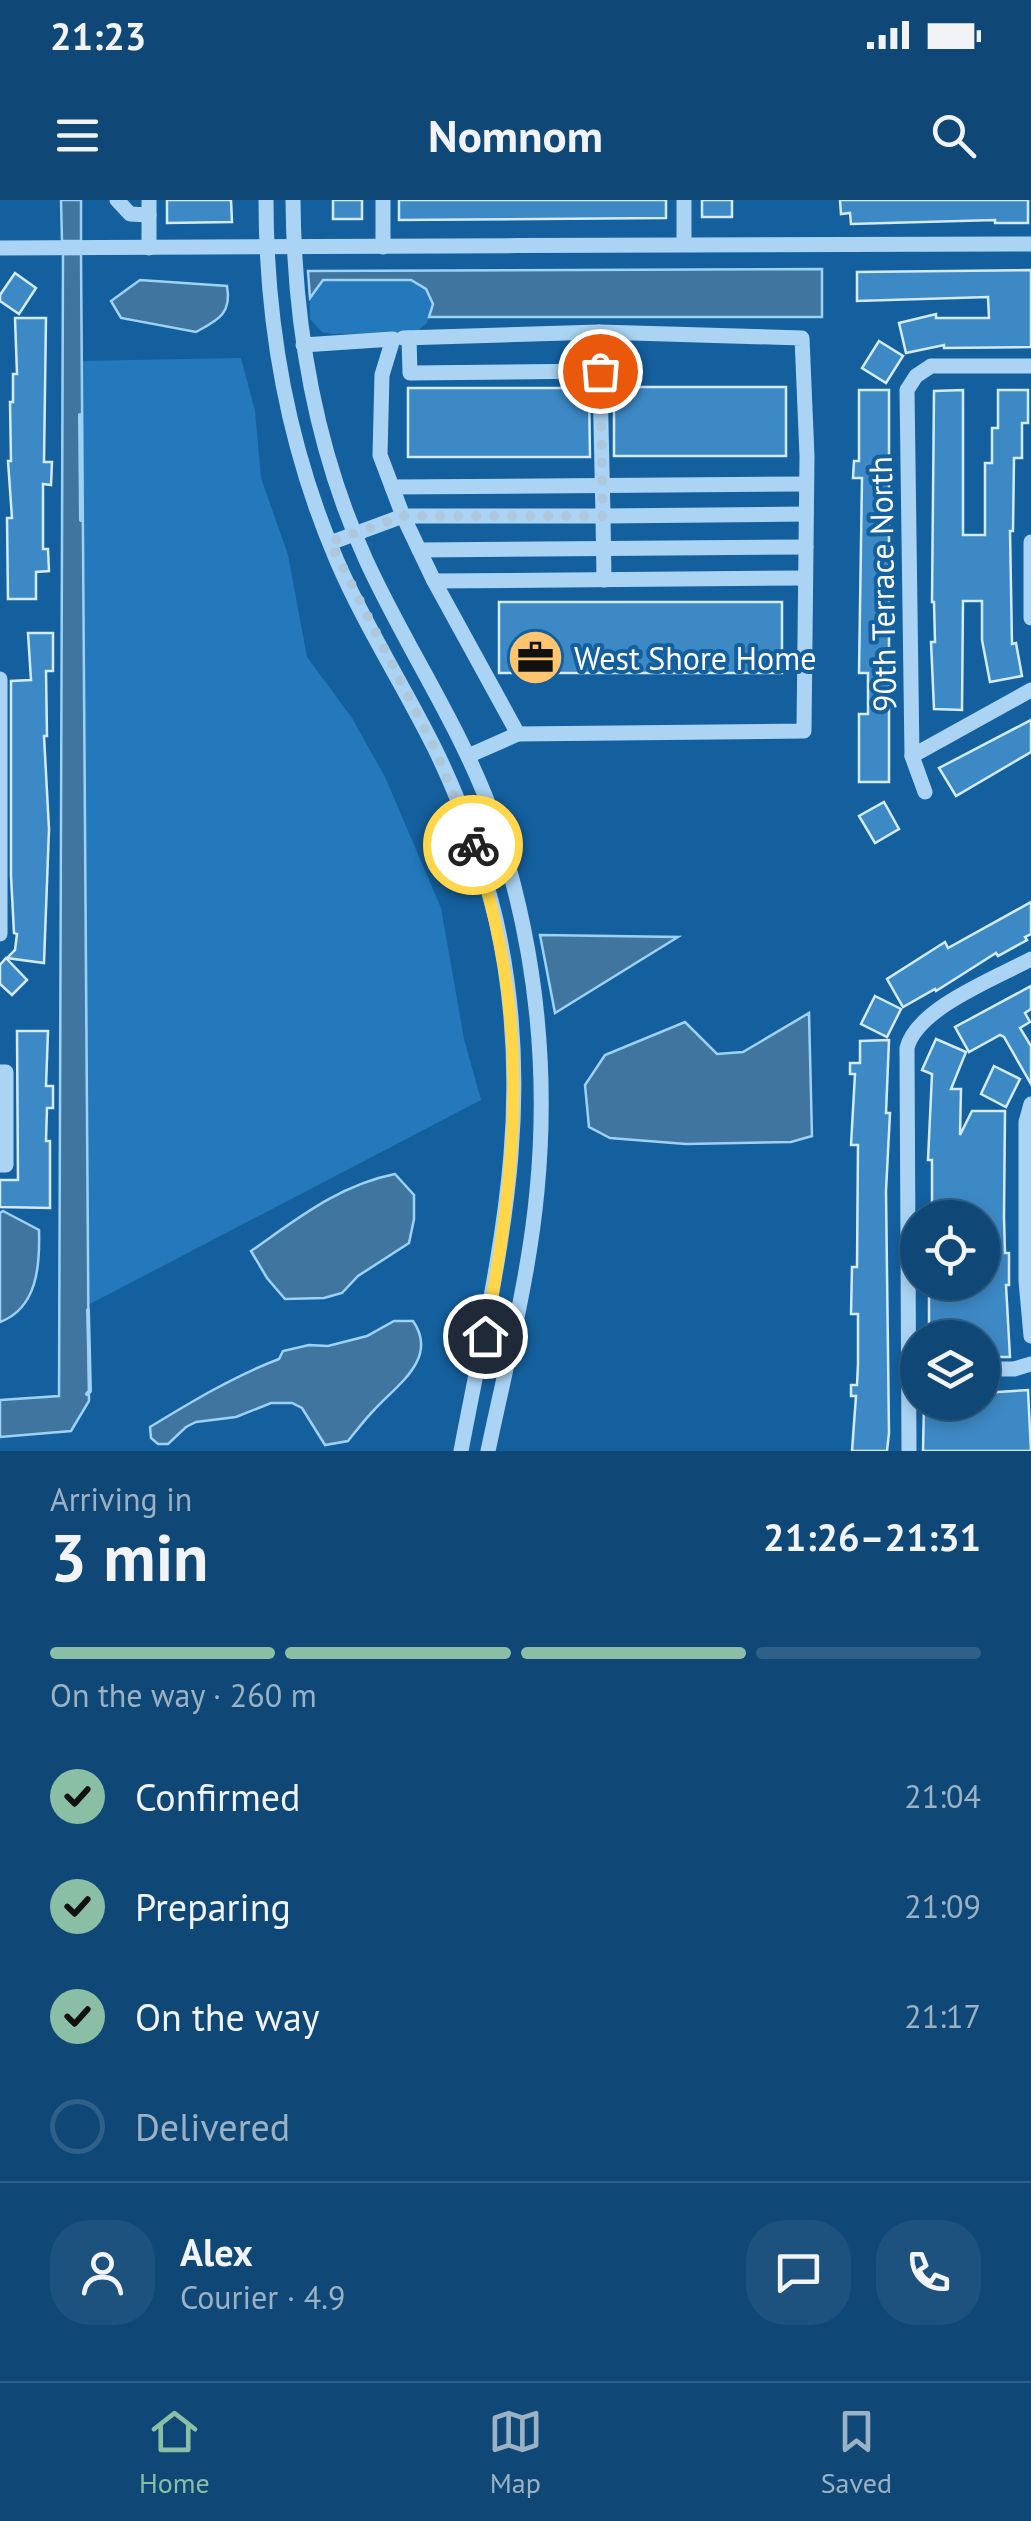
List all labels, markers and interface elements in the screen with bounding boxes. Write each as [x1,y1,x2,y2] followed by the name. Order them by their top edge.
[50,11,146,60] text: 21:23
[428,106,603,164] text: Nomnom
[50,108,105,163] icon: menu
[926,108,981,163] icon: search
[558,329,643,414] pin
[573,344,628,399] icon: bag
[859,456,905,712] street label: 90th Terrace North
[505,628,565,688] office icon: West Shore Home
[574,637,817,679] place label: West Shore Home
[423,795,523,895] courier
[446,818,501,873] icon: bike
[900,1200,1000,1420] map controls
[900,1200,1000,1300] button: locate
[443,1294,528,1379] pin
[458,1309,513,1364] icon: home
[900,1320,1000,1420] button: layers
[50,1478,192,1520] text: Arriving in
[763,1512,981,1561] text: 21:26–21:31
[50,1515,209,1599] text: 3 min
[50,1674,317,1716] text: On the way · 260 m
[50,1769,105,1824] icon: check
[135,1772,301,1821] text: Confirmed
[904,1775,981,1817] text: 21:04
[50,1879,105,1934] icon: check
[135,1882,291,1931] text: Preparing
[904,1885,981,1927] text: 21:09
[50,1989,105,2044] icon: check
[135,1992,320,2041] text: On the way
[904,1995,981,2037] text: 21:17
[135,2102,290,2151] text: Delivered
[50,2220,155,2325] button: person
[746,2220,851,2325] button: chat
[876,2220,981,2325] button: phone
[180,2227,253,2276] text: Alex
[180,2276,346,2318] text: Courier · 4.9
[139,2404,210,2501] tab: Home
[488,2404,543,2501] tab: Map
[821,2404,892,2501] tab: Saved

